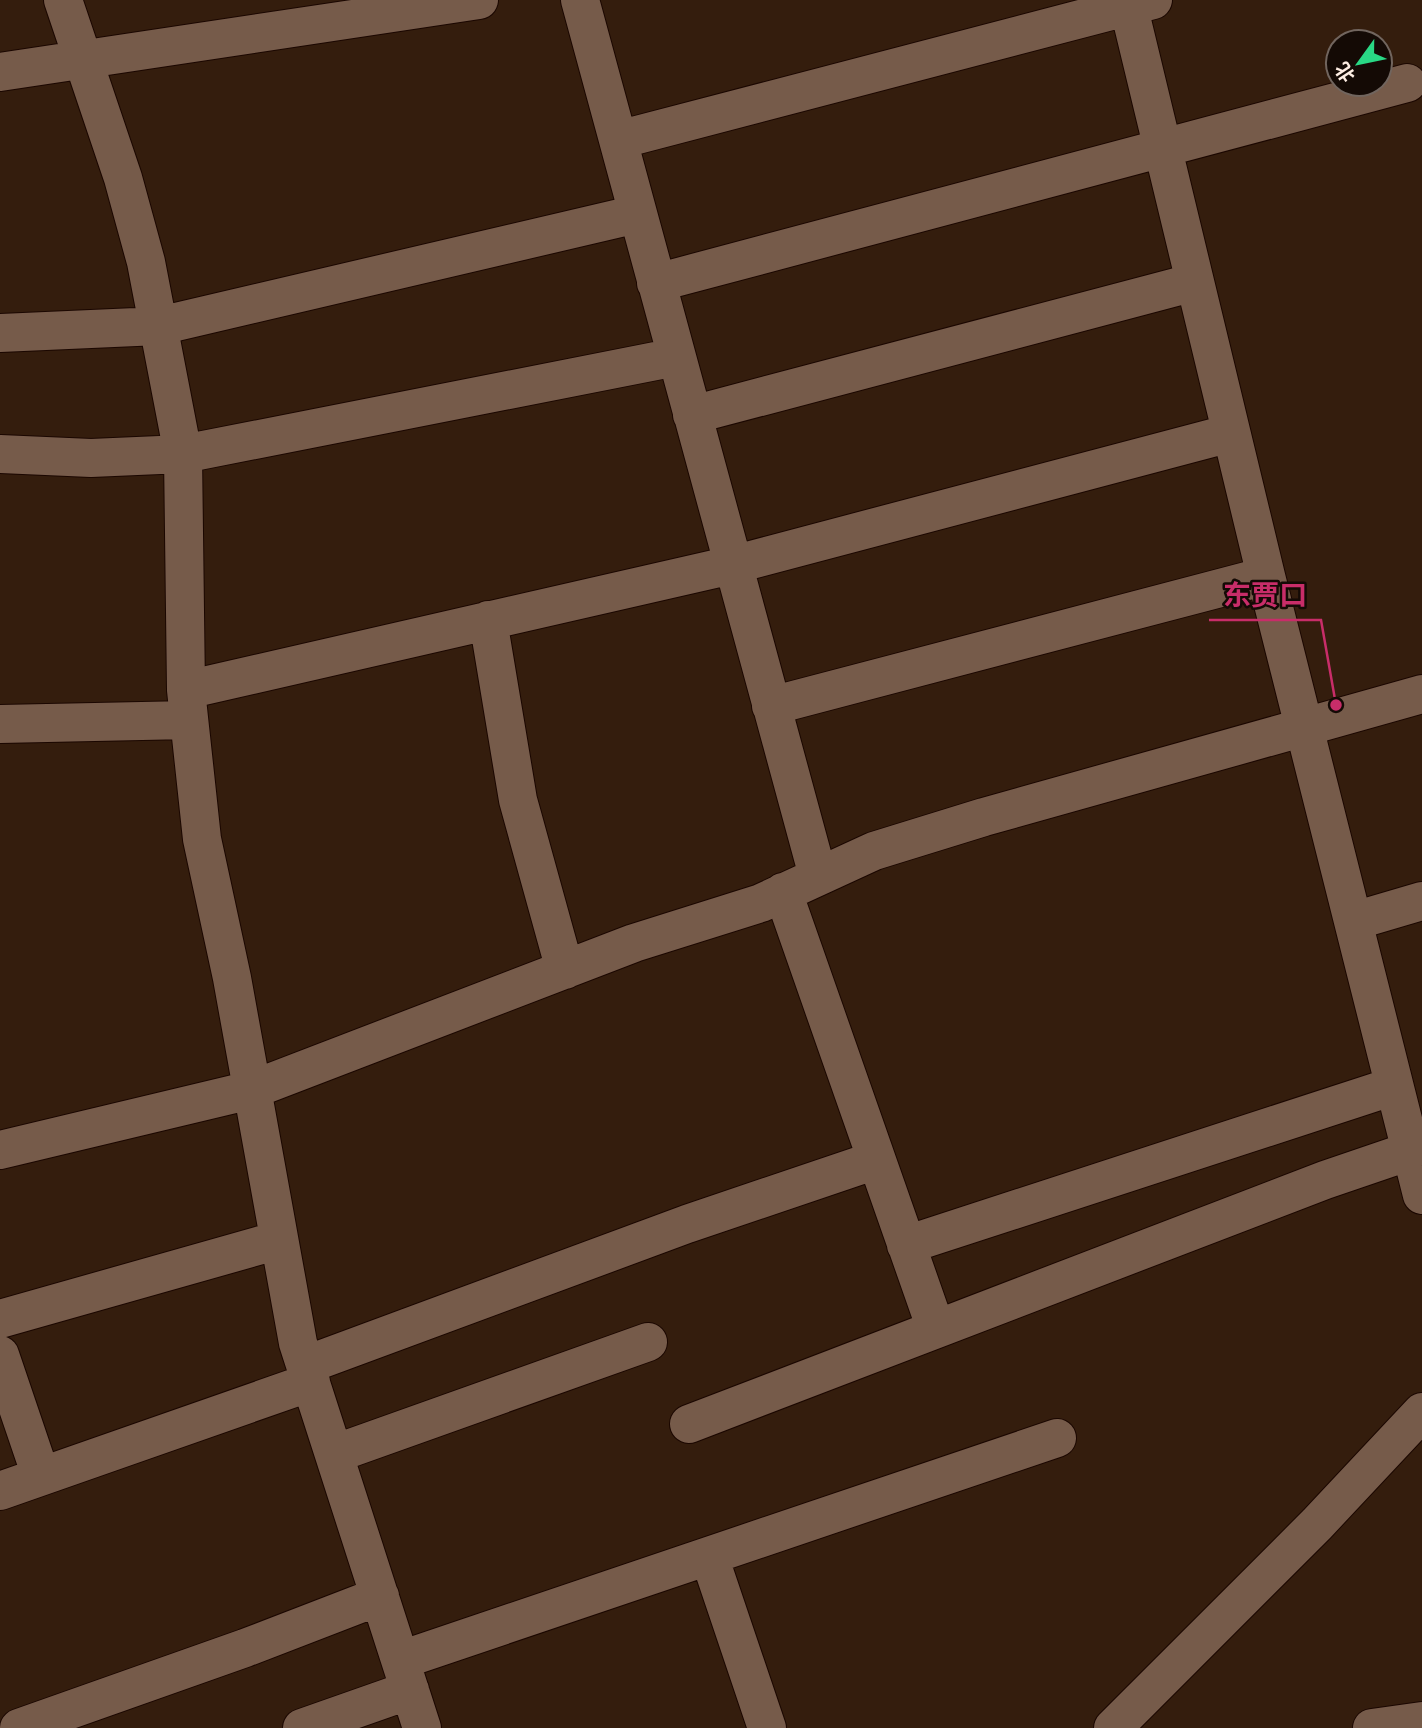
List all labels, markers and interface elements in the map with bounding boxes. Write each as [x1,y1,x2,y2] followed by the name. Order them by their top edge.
[1324,28,1394,98] north arrow
[1327,57,1362,88] text: 北
[1209,571,1321,620] callout: 东贾口
[1223,573,1307,616] text: 东贾口

